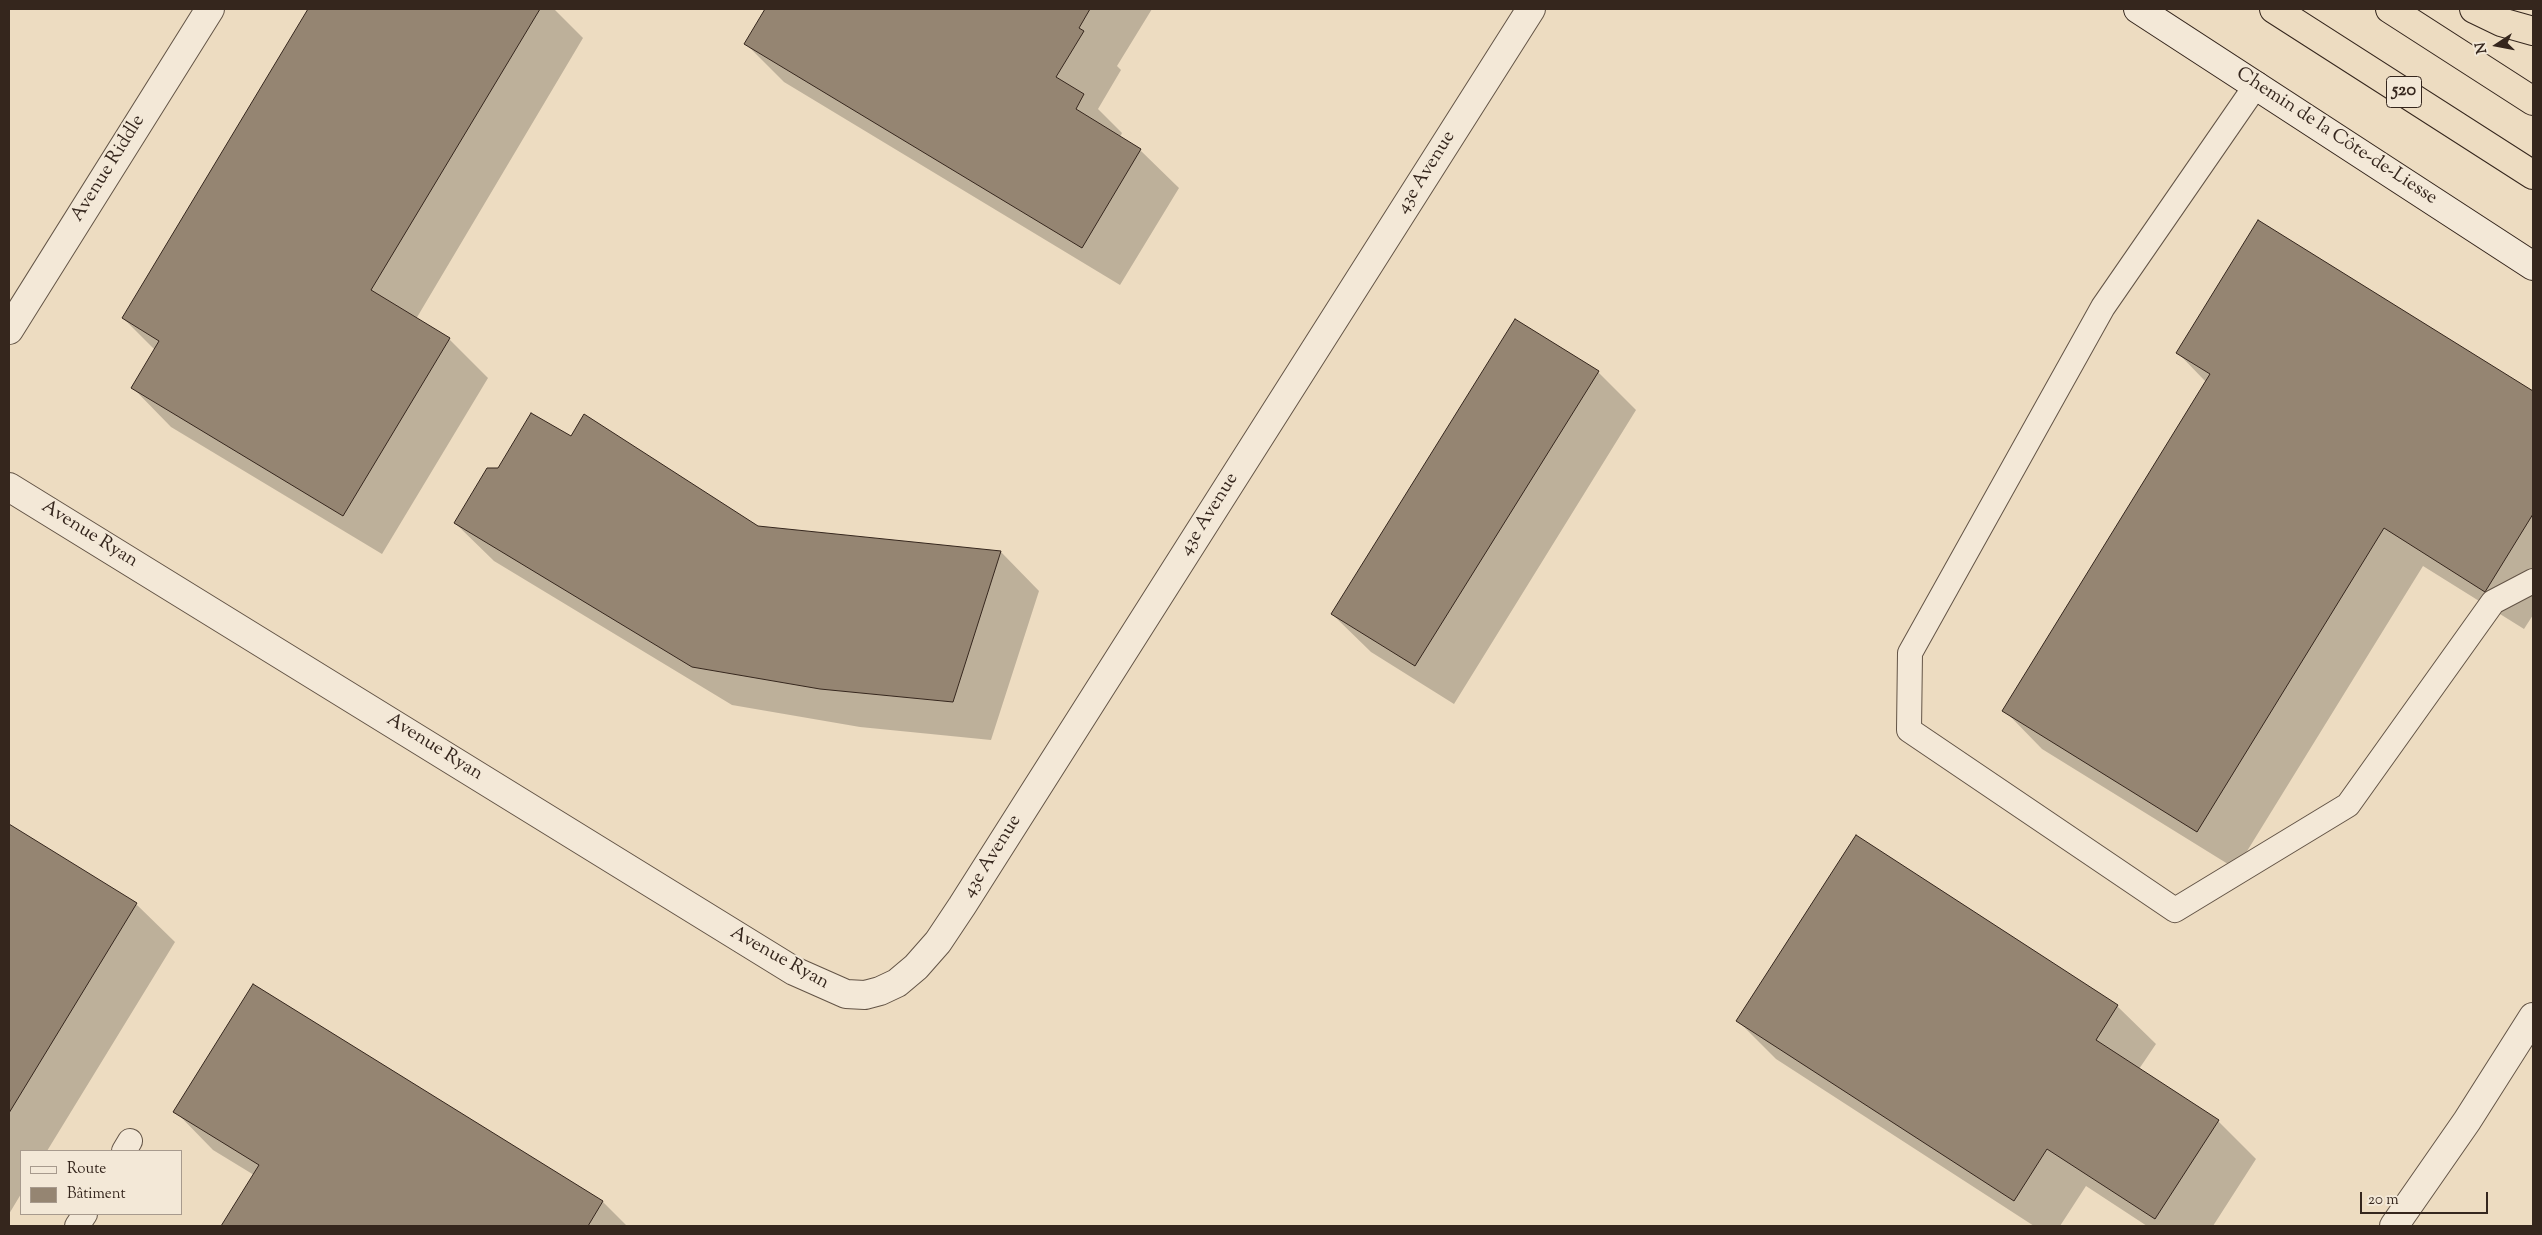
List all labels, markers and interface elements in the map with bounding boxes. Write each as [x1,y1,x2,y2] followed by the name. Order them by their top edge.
[2472,20,2522,70] north arrow
[2471,40,2493,55] text: N
[2231,63,2441,211] street label: Chemin de la Côte-de-Liesse
[2386,76,2422,108] road number: 520
[67,111,151,227] street label: Avenue Riddle
[1393,127,1461,219] street label: 43e Avenue
[1176,469,1244,561] street label: 43e Avenue
[36,496,142,574] street label: Avenue Ryan
[381,709,487,787] street label: Avenue Ryan
[959,811,1027,903] street label: 43e Avenue
[726,922,832,996] street label: Avenue Ryan
[20,1150,182,1215] legend
[67,1159,106,1180] text: Route
[2362,1182,2490,1214] scale bar
[67,1184,126,1205] text: Bâtiment
[2368,1190,2399,1211] text: 20 m

